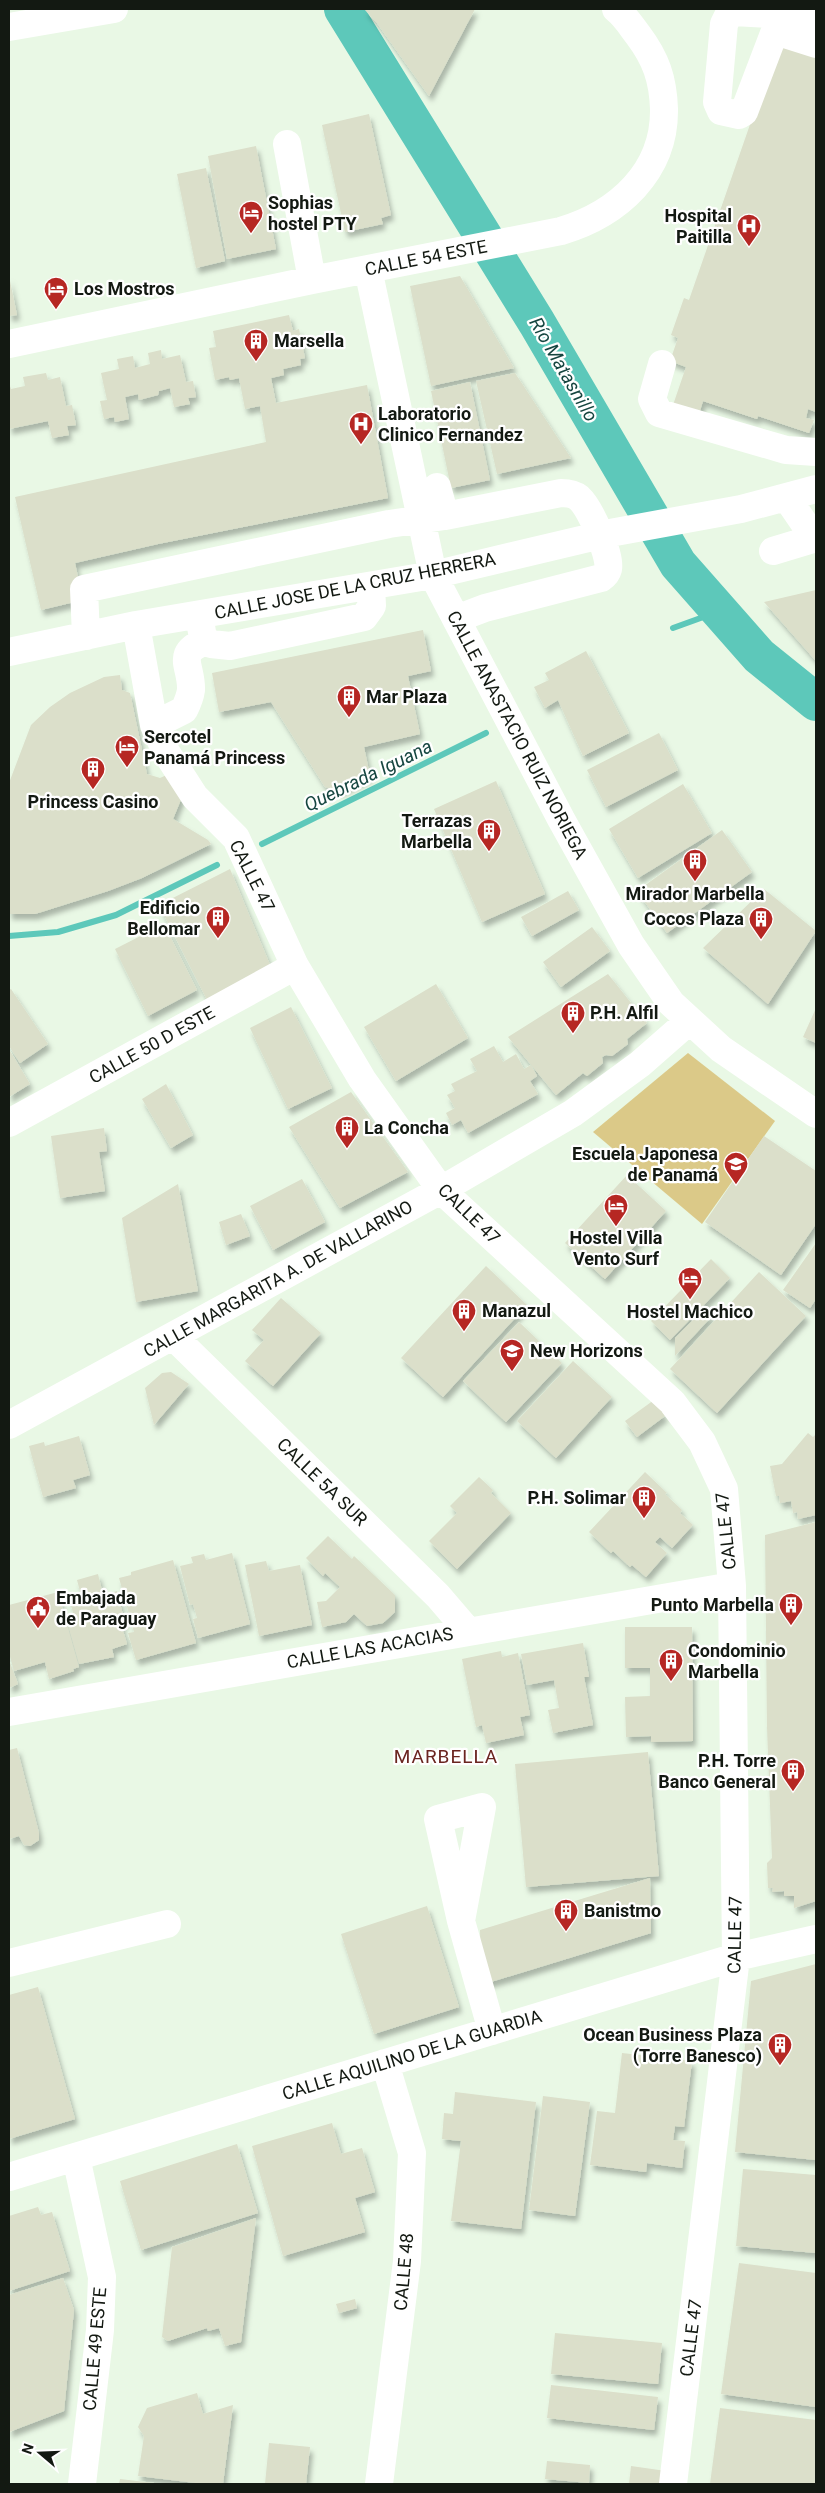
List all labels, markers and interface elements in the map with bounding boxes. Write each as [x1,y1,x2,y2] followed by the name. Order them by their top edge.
[268,192,357,234] place label: Sophias hostel PTY
[238,200,264,234] hotel icon: Sophias hostel PTY
[665,205,732,247] place label: Hospital Paitilla
[736,213,762,247] hospital icon: Hospital Paitilla
[363,235,489,280] street label: CALLE 54 ESTE
[43,276,69,310] hotel icon: Los Mostros
[74,278,175,299] place label: Los Mostros
[524,313,603,426] water label: Río Matasnillo
[243,328,269,362] building icon: Marsella
[274,330,344,351] place label: Marsella
[378,403,523,445] place label: Laboratorio Clinico Fernandez
[348,411,374,445] hospital icon: Laboratorio Clinico Fernandez
[213,548,497,623] street label: CALLE JOSE DE LA CRUZ HERRERA
[443,607,592,863] street label: CALLE ANASTACIO RUIZ NORIEGA
[336,684,362,718] building icon: Mar Plaza
[366,686,448,707] place label: Mar Plaza
[144,726,285,768] place label: Sercotel Panamá Princess
[114,734,140,768] hotel icon: Sercotel Panamá Princess
[300,734,436,816] water label: Quebrada Iguana
[80,756,106,790] building icon: Princess Casino
[28,791,158,812] place label: Princess Casino
[401,810,472,852] place label: Terrazas Marbella
[476,818,502,852] building icon: Terrazas Marbella
[225,836,279,915] street label: CALLE 47
[682,848,708,882] building icon: Mirador Marbella
[626,883,765,904] place label: Mirador Marbella
[127,897,200,939] place label: Edificio Bellomar
[205,905,231,939] building icon: Edificio Bellomar
[748,906,774,940] building icon: Cocos Plaza
[644,908,744,929] place label: Cocos Plaza
[560,1000,586,1034] building icon: P.H. Alfil
[85,1001,218,1088] street label: CALLE 50 D ESTE
[590,1002,659,1023] place label: P.H. Alfil
[334,1115,360,1149] building icon: La Concha
[364,1117,449,1138] place label: La Concha
[572,1143,718,1185] place label: Escuela Japonesa de Panamá
[723,1151,749,1185] school or university icon: Escuela Japonesa de Panamá
[434,1179,505,1248] street label: CALLE 47
[603,1193,629,1227] hotel icon: Hostel Villa Vento Surf
[139,1196,416,1362] street label: CALLE MARGARITA A. DE VALLARINO
[570,1227,663,1269] place label: Hostel Villa Vento Surf
[677,1266,703,1300] hotel icon: Hostel Machico
[451,1298,477,1332] building icon: Manazul
[482,1300,551,1321] place label: Manazul
[627,1301,753,1322] place label: Hostel Machico
[499,1338,525,1372] school or university icon: New Horizons
[530,1340,643,1361] place label: New Horizons
[273,1433,372,1530] street label: CALLE 5A SUR
[631,1485,657,1519] building icon: P.H. Solimar
[528,1487,626,1508] place label: P.H. Solimar
[711,1491,740,1571] street label: CALLE 47
[56,1587,157,1629] place label: Embajada de Paraguay
[778,1592,804,1626] building icon: Punto Marbella
[651,1594,774,1615] place label: Punto Marbella
[25,1595,51,1629] public building icon: Embajada de Paraguay
[285,1622,455,1672] street label: CALLE LAS ACACIAS
[688,1640,786,1682] place label: Condominio Marbella
[658,1648,684,1682] building icon: Condominio Marbella
[394,1745,498,1768] district label: MARBELLA
[658,1750,776,1792] place label: P.H. Torre Banco General
[780,1758,806,1792] building icon: P.H. Torre Banco General
[723,1896,746,1974] street label: CALLE 47
[553,1898,579,1932] building icon: Banistmo
[584,1900,661,1921] place label: Banistmo
[280,2005,544,2104] street label: CALLE AQUILINO DE LA GUARDIA
[583,2024,762,2067] place label: Ocean Business Plaza (Torre Banesco)
[767,2032,793,2066] building icon: Ocean Business Plaza (Torre Banesco)
[390,2232,417,2312] street label: CALLE 48
[79,2286,110,2412] street label: CALLE 49 ESTE
[675,2298,706,2378] street label: CALLE 47
[15,2428,65,2478] north arrow
[19,2441,37,2456] text: N

